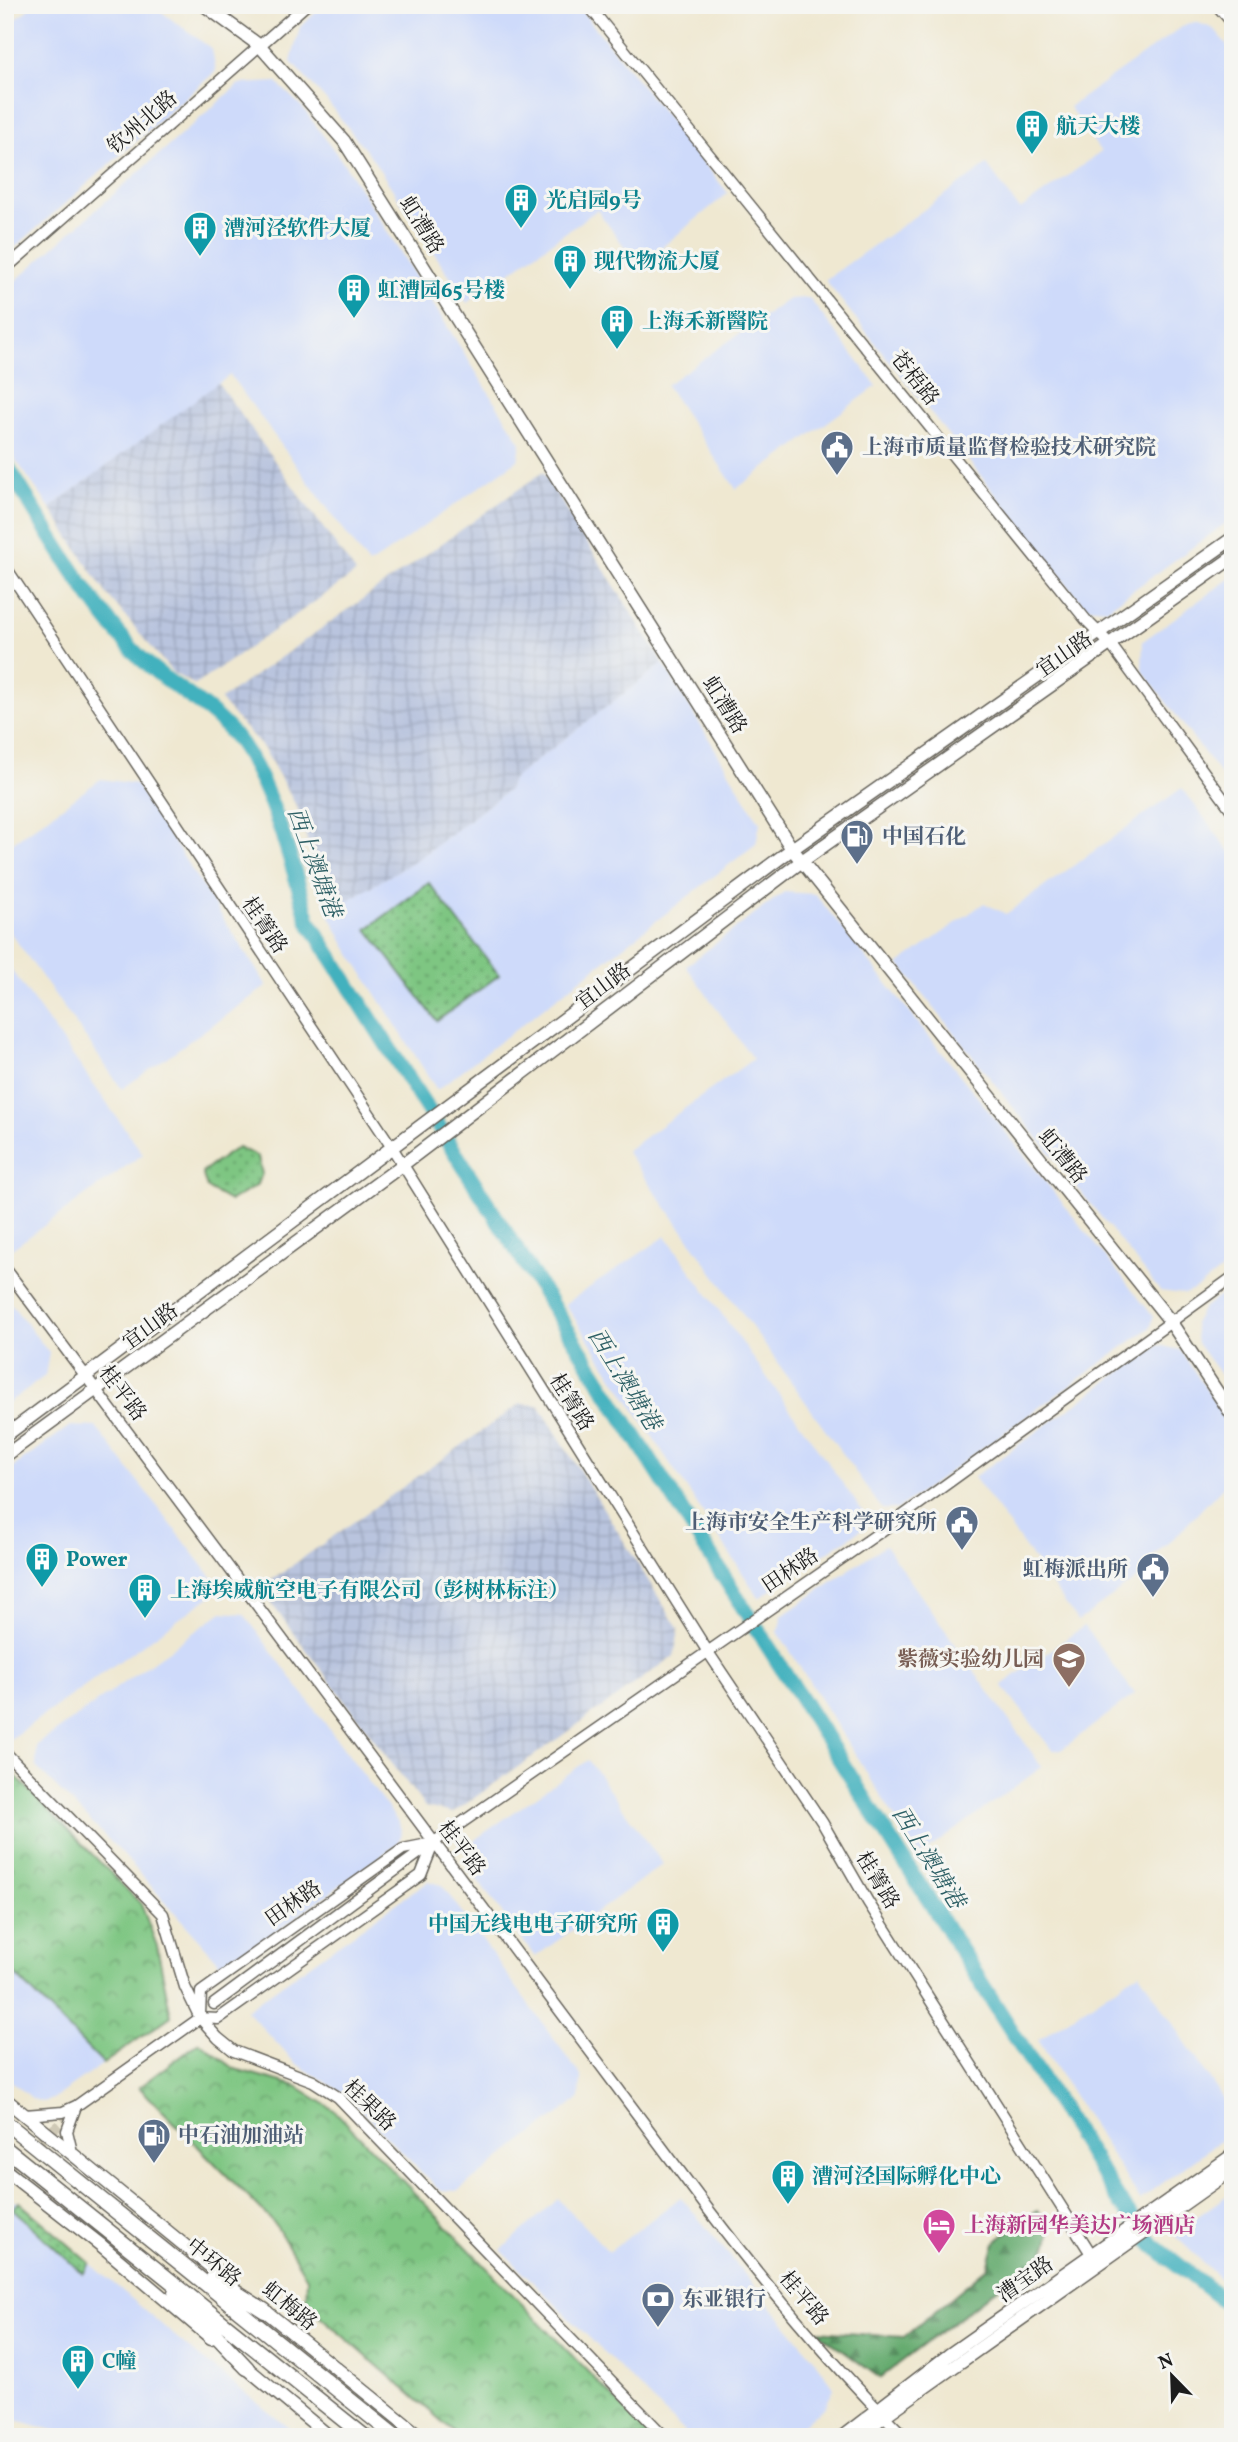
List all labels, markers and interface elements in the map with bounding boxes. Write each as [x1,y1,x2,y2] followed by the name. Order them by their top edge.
[102,85,184,162] street label: 钦州北路
[1013,107,1051,156] building icon: 航天大楼
[1056,113,1140,142] place label: 航天大楼
[502,181,540,230] building icon: 光启园9号
[546,187,642,216] place label: 光启园9号
[392,191,450,260] street label: 虹漕路
[181,209,219,258] building icon: 漕河泾软件大厦
[224,215,371,244] place label: 漕河泾软件大厦
[551,242,589,291] building icon: 现代物流大厦
[594,248,720,277] place label: 现代物流大厦
[335,271,373,320] building icon: 虹漕园65号楼
[378,277,505,306] place label: 虹漕园65号楼
[598,302,636,351] building icon: 上海禾新醫院
[642,308,768,337] place label: 上海禾新醫院
[883,345,945,413] street label: 苍梧路
[818,428,856,477] public building icon: 上海市质量监督检验技术研究院
[862,434,1156,463] place label: 上海市质量监督检验技术研究院
[1031,625,1099,685] street label: 宜山路
[695,671,753,740] street label: 虹漕路
[278,803,349,925] water label: 西上澳塘港
[838,817,876,866] fuel station icon: 中国石化
[882,823,966,852] place label: 中国石化
[234,892,293,960] street label: 桂箐路
[570,957,638,1018] street label: 宜山路
[1031,1123,1093,1191] street label: 虹漕路
[117,1297,185,1357] street label: 宜山路
[579,1323,669,1440] water label: 西上澳塘港
[91,1360,152,1428] street label: 桂平路
[542,1368,600,1437] street label: 桂箐路
[943,1503,981,1552] public building icon: 上海市安全生产科学研究所
[685,1509,937,1538] place label: 上海市安全生产科学研究所
[23,1540,61,1589] building icon: Power
[757,1542,825,1601] street label: 田林路
[66,1546,128,1575] place label: Power
[1134,1550,1172,1599] public building icon: 虹梅派出所
[1023,1556,1128,1585] place label: 虹梅派出所
[126,1571,164,1620] building icon: 上海埃威航空电子有限公司（彭树林标注）
[170,1577,569,1606] place label: 上海埃威航空电子有限公司（彭树林标注）
[1050,1640,1088,1689] school or university icon: 紫薇实验幼儿园
[897,1646,1044,1675] place label: 紫薇实验幼儿园
[883,1801,973,1918] water label: 西上澳塘港
[430,1815,491,1883] street label: 桂平路
[848,1846,905,1915] street label: 桂箐路
[260,1874,328,1934] street label: 田林路
[644,1905,682,1954] building icon: 中国无线电电子研究所
[428,1911,638,1940] place label: 中国无线电电子研究所
[336,2074,402,2138] street label: 桂果路
[135,2116,173,2165] fuel station icon: 中石油加油站
[178,2122,304,2151] place label: 中石油加油站
[769,2157,807,2206] building icon: 漕河泾国际孵化中心
[812,2163,1001,2192] place label: 漕河泾国际孵化中心
[920,2206,958,2255] hotel icon: 上海新园华美达广场酒店
[964,2212,1195,2241] place label: 上海新园华美达广场酒店
[179,2232,247,2294] street label: 中环路
[992,2250,1060,2310] street label: 漕宝路
[771,2266,834,2332] street label: 桂平路
[255,2276,323,2338] street label: 虹梅路
[639,2280,677,2329] bank icon: 东亚银行
[682,2286,766,2315] place label: 东亚银行
[1136,2340,1206,2410] north arrow
[59,2342,97,2391] building icon: C幢
[1155,2347,1178,2377] text: N
[102,2348,137,2377] place label: C幢

